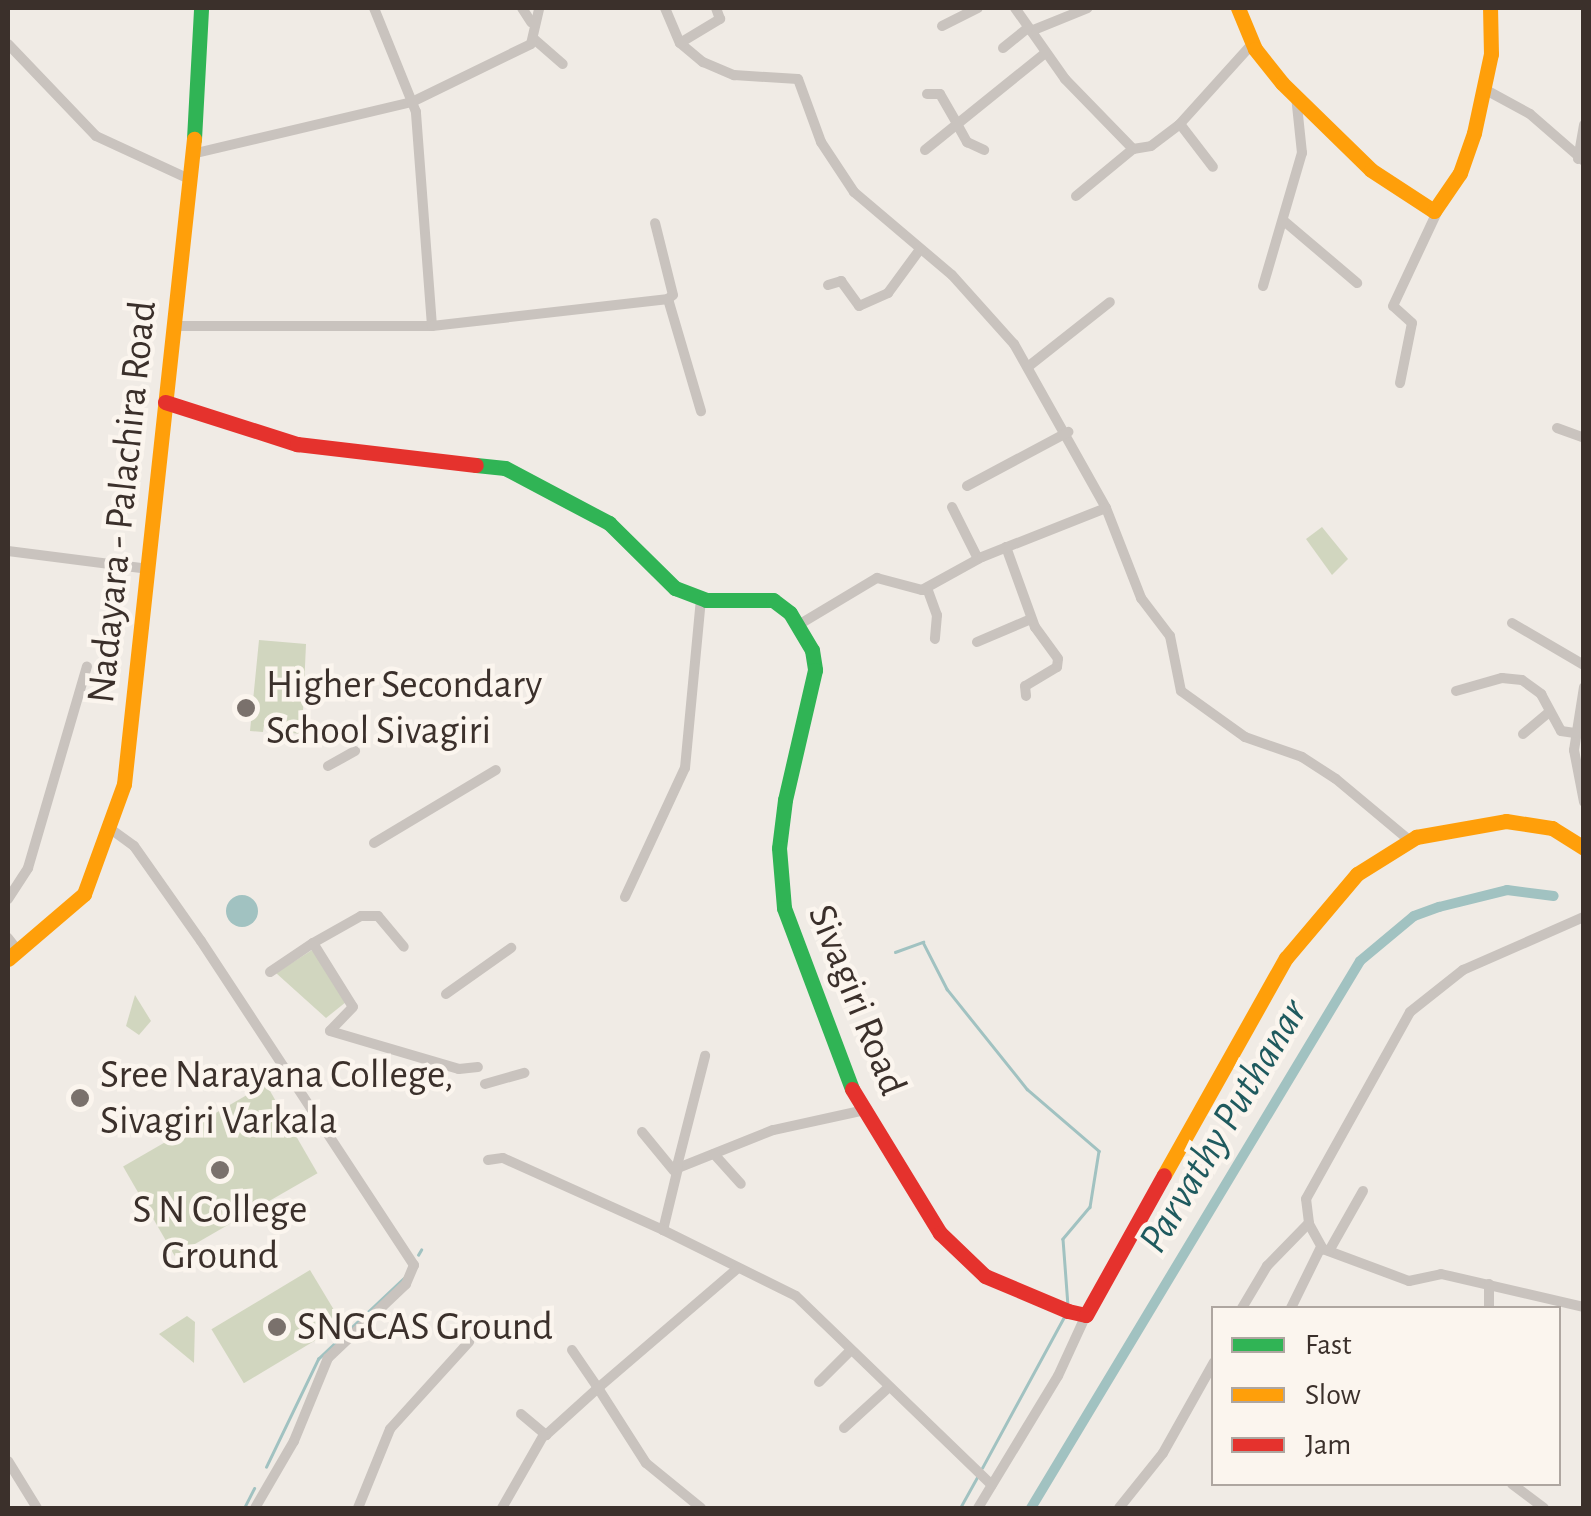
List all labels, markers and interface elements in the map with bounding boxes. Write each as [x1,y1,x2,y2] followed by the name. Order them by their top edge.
[77,298,167,706] street label: Nadayara - Palachira Road
[266,661,542,755] place label: Higher Secondary School Sivagiri
[235,697,257,719] marker: Higher Secondary School Sivagiri
[797,898,917,1102] street label: Sivagiri Road
[1128,990,1318,1262] water label: Parvathy Puthanar
[100,1051,453,1145] place label: Sree Narayana College, Sivagiri Varkala
[69,1087,91,1109] marker: Sree Narayana College, Sivagiri Varkala
[209,1159,231,1181] marker: S N College Ground
[133,1186,307,1280] place label: S N College Ground
[297,1303,553,1351] place label: SNGCAS Ground
[1211,1306,1561,1486] legend
[266,1316,288,1338] marker: SNGCAS Ground
[1305,1330,1352,1360] text: Fast
[1305,1380,1361,1410] text: Slow
[1305,1430,1351,1460] text: Jam

